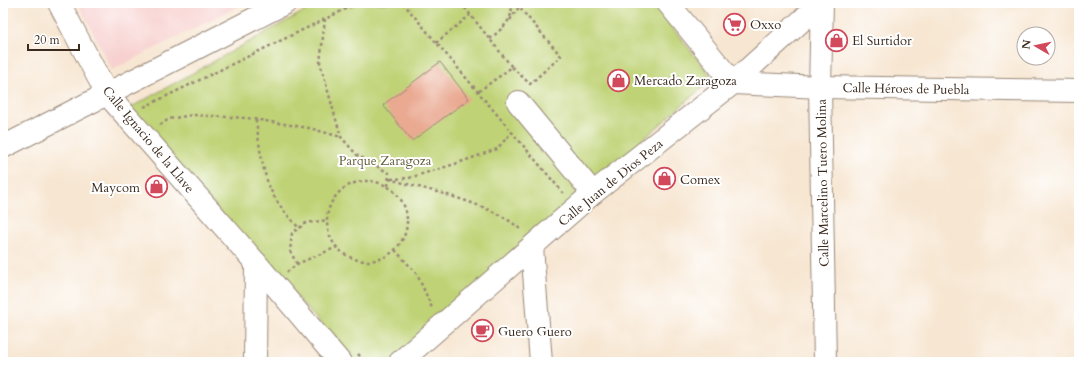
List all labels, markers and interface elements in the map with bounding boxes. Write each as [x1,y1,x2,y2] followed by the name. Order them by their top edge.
[722,11,748,37] supermarket icon: Oxxo
[750,16,781,34] place label: Oxxo
[28,26,79,52] scale bar
[1016,26,1056,66] north arrow
[824,27,850,53] shop icon: El Surtidor
[34,32,61,48] text: 20 m
[852,32,912,50] place label: El Surtidor
[1018,38,1035,50] text: N
[606,67,632,93] shop icon: Mercado Zaragoza
[634,72,737,90] place label: Mercado Zaragoza
[842,79,970,99] street label: Calle Héroes de Puebla
[98,82,198,197] street label: Calle Ignacio de la Llave
[813,98,833,267] street label: Calle Marcelino Tuero Molina
[554,135,667,231] street label: Calle Juan de Dios Peza
[339,152,432,170] park label: Parque Zaragoza
[652,166,678,192] shop icon: Comex
[680,171,721,189] place label: Comex
[143,174,169,200] shop icon: Maycom
[91,179,140,197] place label: Maycom
[470,318,496,344] cafe icon: Guero Guero
[498,323,572,341] place label: Guero Guero

